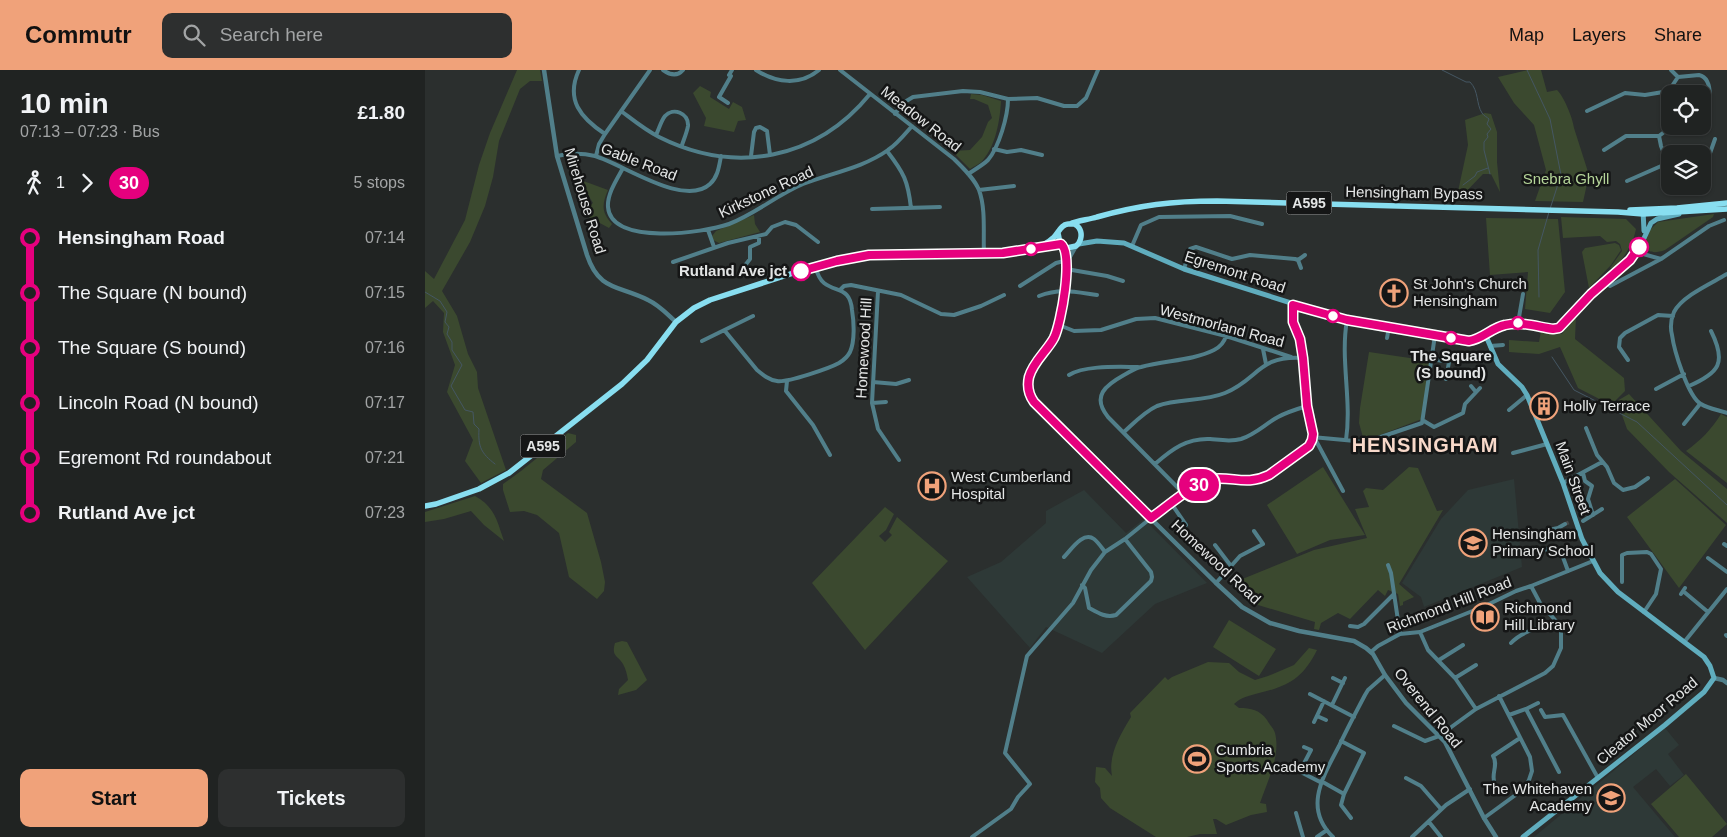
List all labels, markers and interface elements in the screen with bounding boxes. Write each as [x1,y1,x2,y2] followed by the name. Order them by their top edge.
[162,13,512,58] search box
[25,21,132,48] text: Commutr
[180,21,208,49] icon: search
[220,24,323,45] text: Search here
[1509,25,1544,45] text: Map
[1572,25,1626,45] text: Layers
[1654,25,1702,45] text: Share
[878,82,965,155] street label: Meadow Road
[1661,85,1711,195] map controls
[1661,85,1711,135] button: locate
[20,88,109,119] text: 10 min
[357,102,405,123] text: £1.80
[20,123,160,140] text: 07:13 – 07:23 · Bus
[599,139,680,184] street label: Gable Road
[1661,145,1711,195] button: layers
[561,146,610,256] street label: Mirehouse Road
[716,162,816,221] street label: Kirkstone Road
[20,169,48,197] icon: walk
[73,169,101,197] icon: forward
[1523,170,1609,187] park label: Snebra Ghyll
[119,173,139,193] text: 30
[56,174,65,191] text: 1
[353,174,405,191] text: 5 stops
[1345,183,1483,202] street label: Hensingham Bypass
[1287,192,1331,214] road number: A595
[58,227,225,248] text: Hensingham Road
[365,229,405,246] text: 07:14
[1629,237,1649,257] unlabelled marker
[1024,242,1038,256] unlabelled marker
[1183,247,1288,296] street label: Egremont Road
[791,261,811,281] marker: Rutland Ave jct
[679,262,787,279] place label: Rutland Ave jct
[1413,275,1527,309] place label: St John's Church Hensingham
[1379,278,1409,308] church icon: St John's Church Hensingham
[58,282,247,303] text: The Square (N bound)
[365,284,405,301] text: 07:15
[852,297,875,399] street label: Homewood Hill
[1158,301,1286,350] street label: Westmorland Road
[1326,309,1340,323] unlabelled marker
[1511,316,1525,330] unlabelled marker
[1444,331,1458,345] marker: The Square (S bound)
[58,337,246,358] text: The Square (S bound)
[365,339,405,356] text: 07:16
[1410,347,1492,381] place label: The Square (S bound)
[1529,391,1559,421] building icon: Holly Terrace
[58,392,259,413] text: Lincoln Road (N bound)
[365,394,405,411] text: 07:17
[1563,397,1650,414] place label: Holly Terrace
[521,434,565,458] road number: A595
[1352,434,1498,456] district label: HENSINGHAM
[1552,439,1595,518] street label: Main Street
[58,447,271,468] text: Egremont Rd roundabout
[365,449,405,466] text: 07:21
[951,468,1071,502] place label: West Cumberland Hospital
[1177,469,1221,501] line badge: 30
[917,471,947,501] hospital icon: West Cumberland Hospital
[1189,475,1209,495] text: 30
[58,502,195,523] text: Rutland Ave jct
[365,504,405,521] text: 07:23
[1168,516,1265,607] street label: Homewood Road
[1492,525,1594,559] place label: Hensingham Primary School
[1458,528,1488,558] school or university icon: Hensingham Primary School
[1384,573,1514,636] street label: Richmond Hill Road
[1504,599,1575,633] place label: Richmond Hill Library
[1470,602,1500,632] library icon: Richmond Hill Library
[1391,664,1466,751] street label: Overend Road
[1593,673,1701,768] street label: Cleator Moor Road
[1216,741,1326,775] place label: Cumbria Sports Academy
[1182,744,1212,774] sports icon: Cumbria Sports Academy
[20,769,208,827] button: Start
[218,769,405,827] button: Tickets
[1483,780,1592,814] place label: The Whitehaven Academy
[1596,783,1626,813] school or university icon: The Whitehaven Academy

